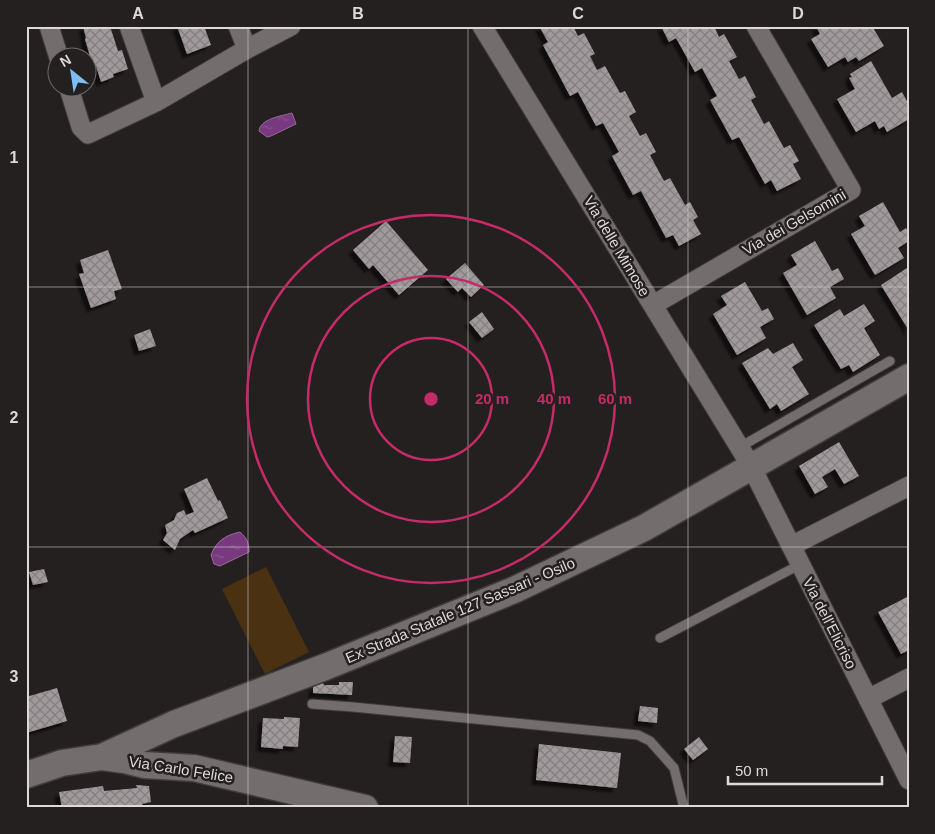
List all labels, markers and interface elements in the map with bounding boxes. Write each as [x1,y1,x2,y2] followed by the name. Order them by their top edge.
[132,5,144,22] text: A
[352,5,364,22] text: B
[572,5,584,22] text: C
[792,5,804,22] text: D
[48,48,98,98] north arrow
[57,51,74,70] text: N
[10,149,19,166] text: 1
[739,186,849,258] street label: Via dei Gelsomini
[580,193,654,299] street label: Via delle Mimose
[422,390,440,408] centre of rings
[475,390,509,407] text: 20 m
[537,390,571,407] text: 40 m
[598,390,632,407] text: 60 m
[10,409,19,426] text: 2
[343,554,577,666] street label: Ex Strada Statale 127 Sassari - Osilo
[800,575,860,671] street label: Via dell'Elicriso
[10,668,19,685] text: 3
[128,752,234,786] street label: Via Carlo Felice
[728,754,881,786] scale bar
[735,762,768,779] text: 50 m

